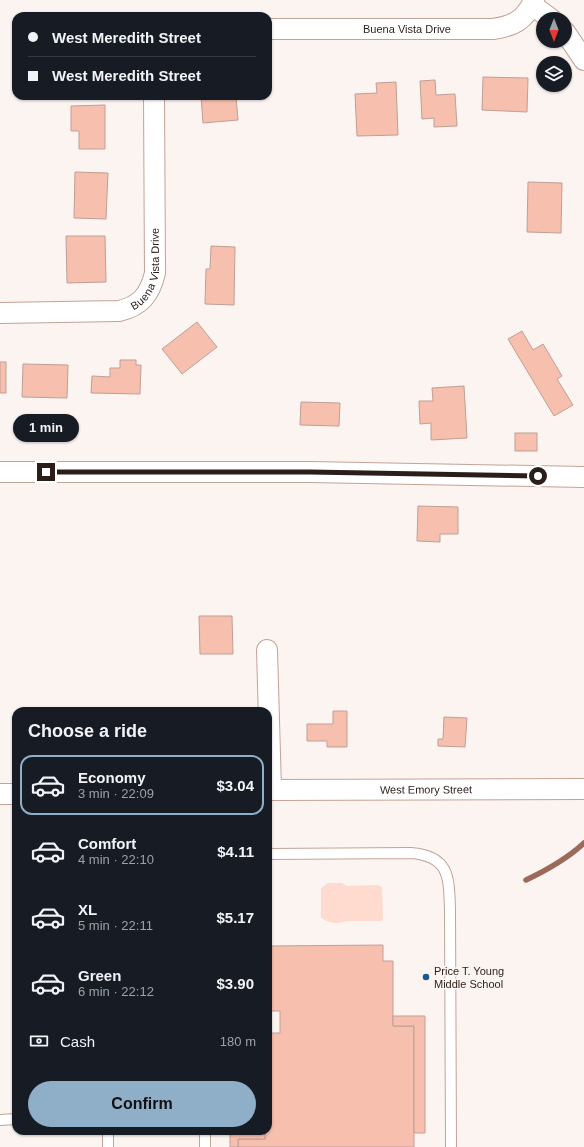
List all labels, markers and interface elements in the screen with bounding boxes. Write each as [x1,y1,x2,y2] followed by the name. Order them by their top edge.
[536,12,572,48] north arrow
[536,12,572,92] map controls
[363,23,451,35] street label: Buena Vista Drive
[52,29,201,46] text: West Meredith Street
[536,56,572,92] button: layers
[52,67,201,84] text: West Meredith Street
[128,228,161,312] street label: Buena Vista Drive
[13,414,79,442] callout: 1 min
[29,420,63,435] text: 1 min
[37,463,55,481] route end
[529,467,547,485] route start
[28,721,147,741] text: Choose a ride
[30,767,66,803] icon: car
[78,769,146,786] text: Economy
[216,777,254,794] text: $3.04
[380,783,472,796] street label: West Emory Street
[78,786,154,801] text: 3 min · 22:09
[30,833,66,869] icon: car
[78,835,136,852] text: Comfort
[217,843,254,860] text: $4.11
[78,852,154,867] text: 4 min · 22:10
[30,899,66,935] icon: car
[78,901,97,918] text: XL
[216,909,254,926] text: $5.17
[78,918,153,933] text: 5 min · 22:11
[30,965,66,1001] icon: car
[434,965,504,990] place label: Price T. Young Middle School
[78,967,121,984] text: Green
[421,972,431,982] marker: Price T. Young Middle School
[216,975,254,992] text: $3.90
[78,984,154,999] text: 6 min · 22:12
[28,1030,50,1052] icon: cash
[60,1033,95,1050] text: Cash
[220,1034,256,1049] text: 180 m
[28,1081,256,1127] button: Confirm

